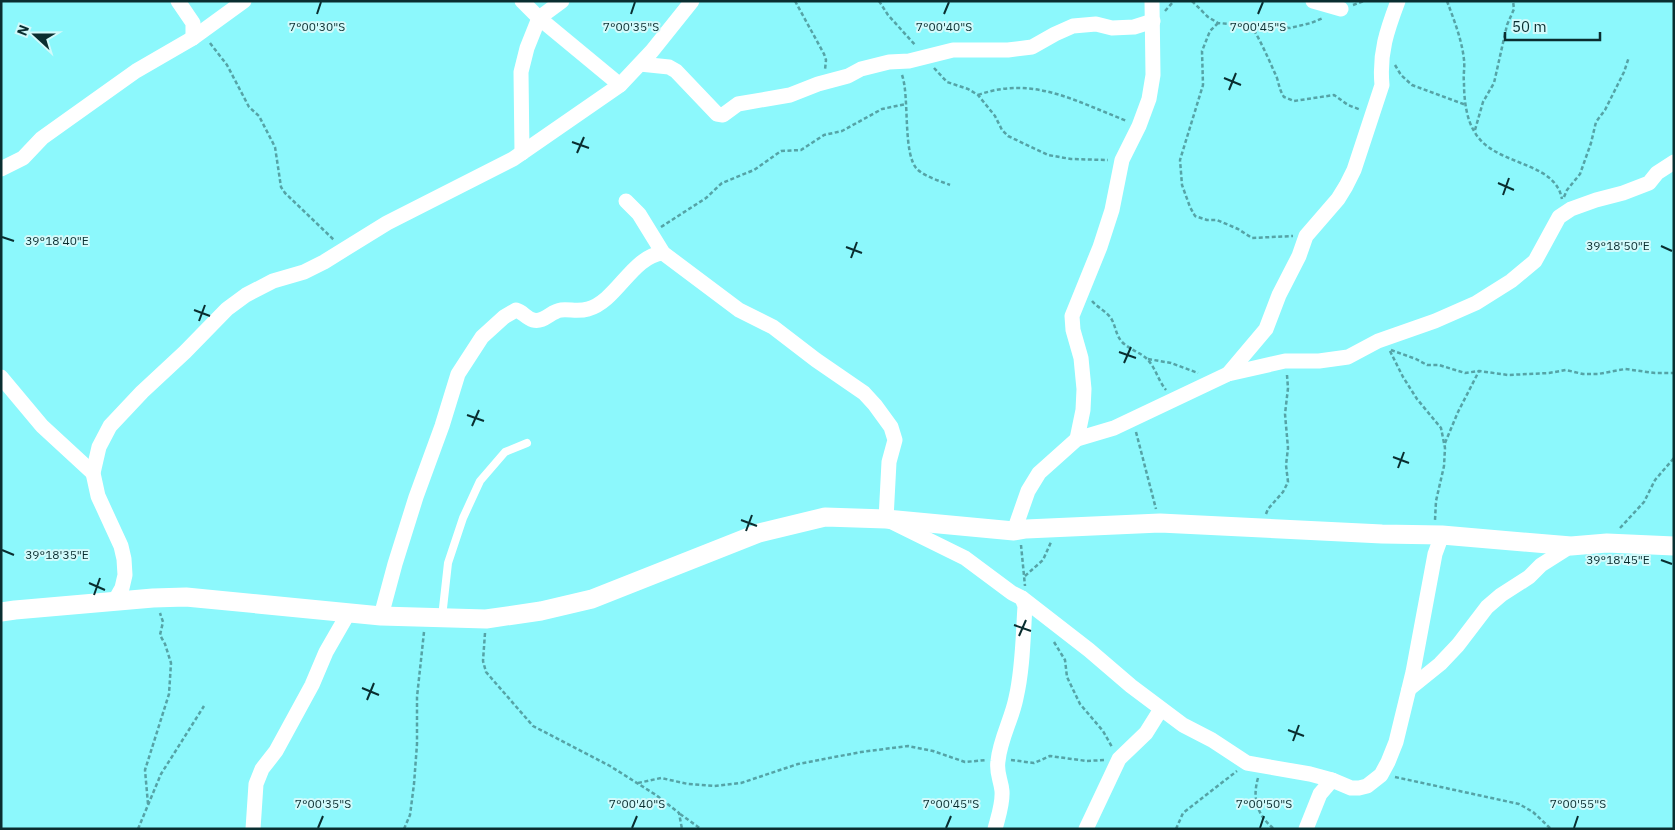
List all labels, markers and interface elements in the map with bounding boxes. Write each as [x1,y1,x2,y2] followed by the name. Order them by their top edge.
[10,10,60,60] north arrow
[1505,10,1600,42] scale bar
[1512,17,1547,36] text: 50 m
[289,19,345,34] text: 7°00'30"S
[603,19,659,34] text: 7°00'35"S
[916,19,972,34] text: 7°00'40"S
[1230,19,1286,34] text: 7°00'45"S
[13,22,33,38] text: N
[25,233,89,248] text: 39°18'40"E
[1586,238,1650,253] text: 39°18'50"E
[25,547,89,562] text: 39°18'35"E
[1586,552,1650,567] text: 39°18'45"E
[295,796,351,811] text: 7°00'35"S
[609,796,665,811] text: 7°00'40"S
[923,796,979,811] text: 7°00'45"S
[1236,796,1292,811] text: 7°00'50"S
[1550,796,1606,811] text: 7°00'55"S

